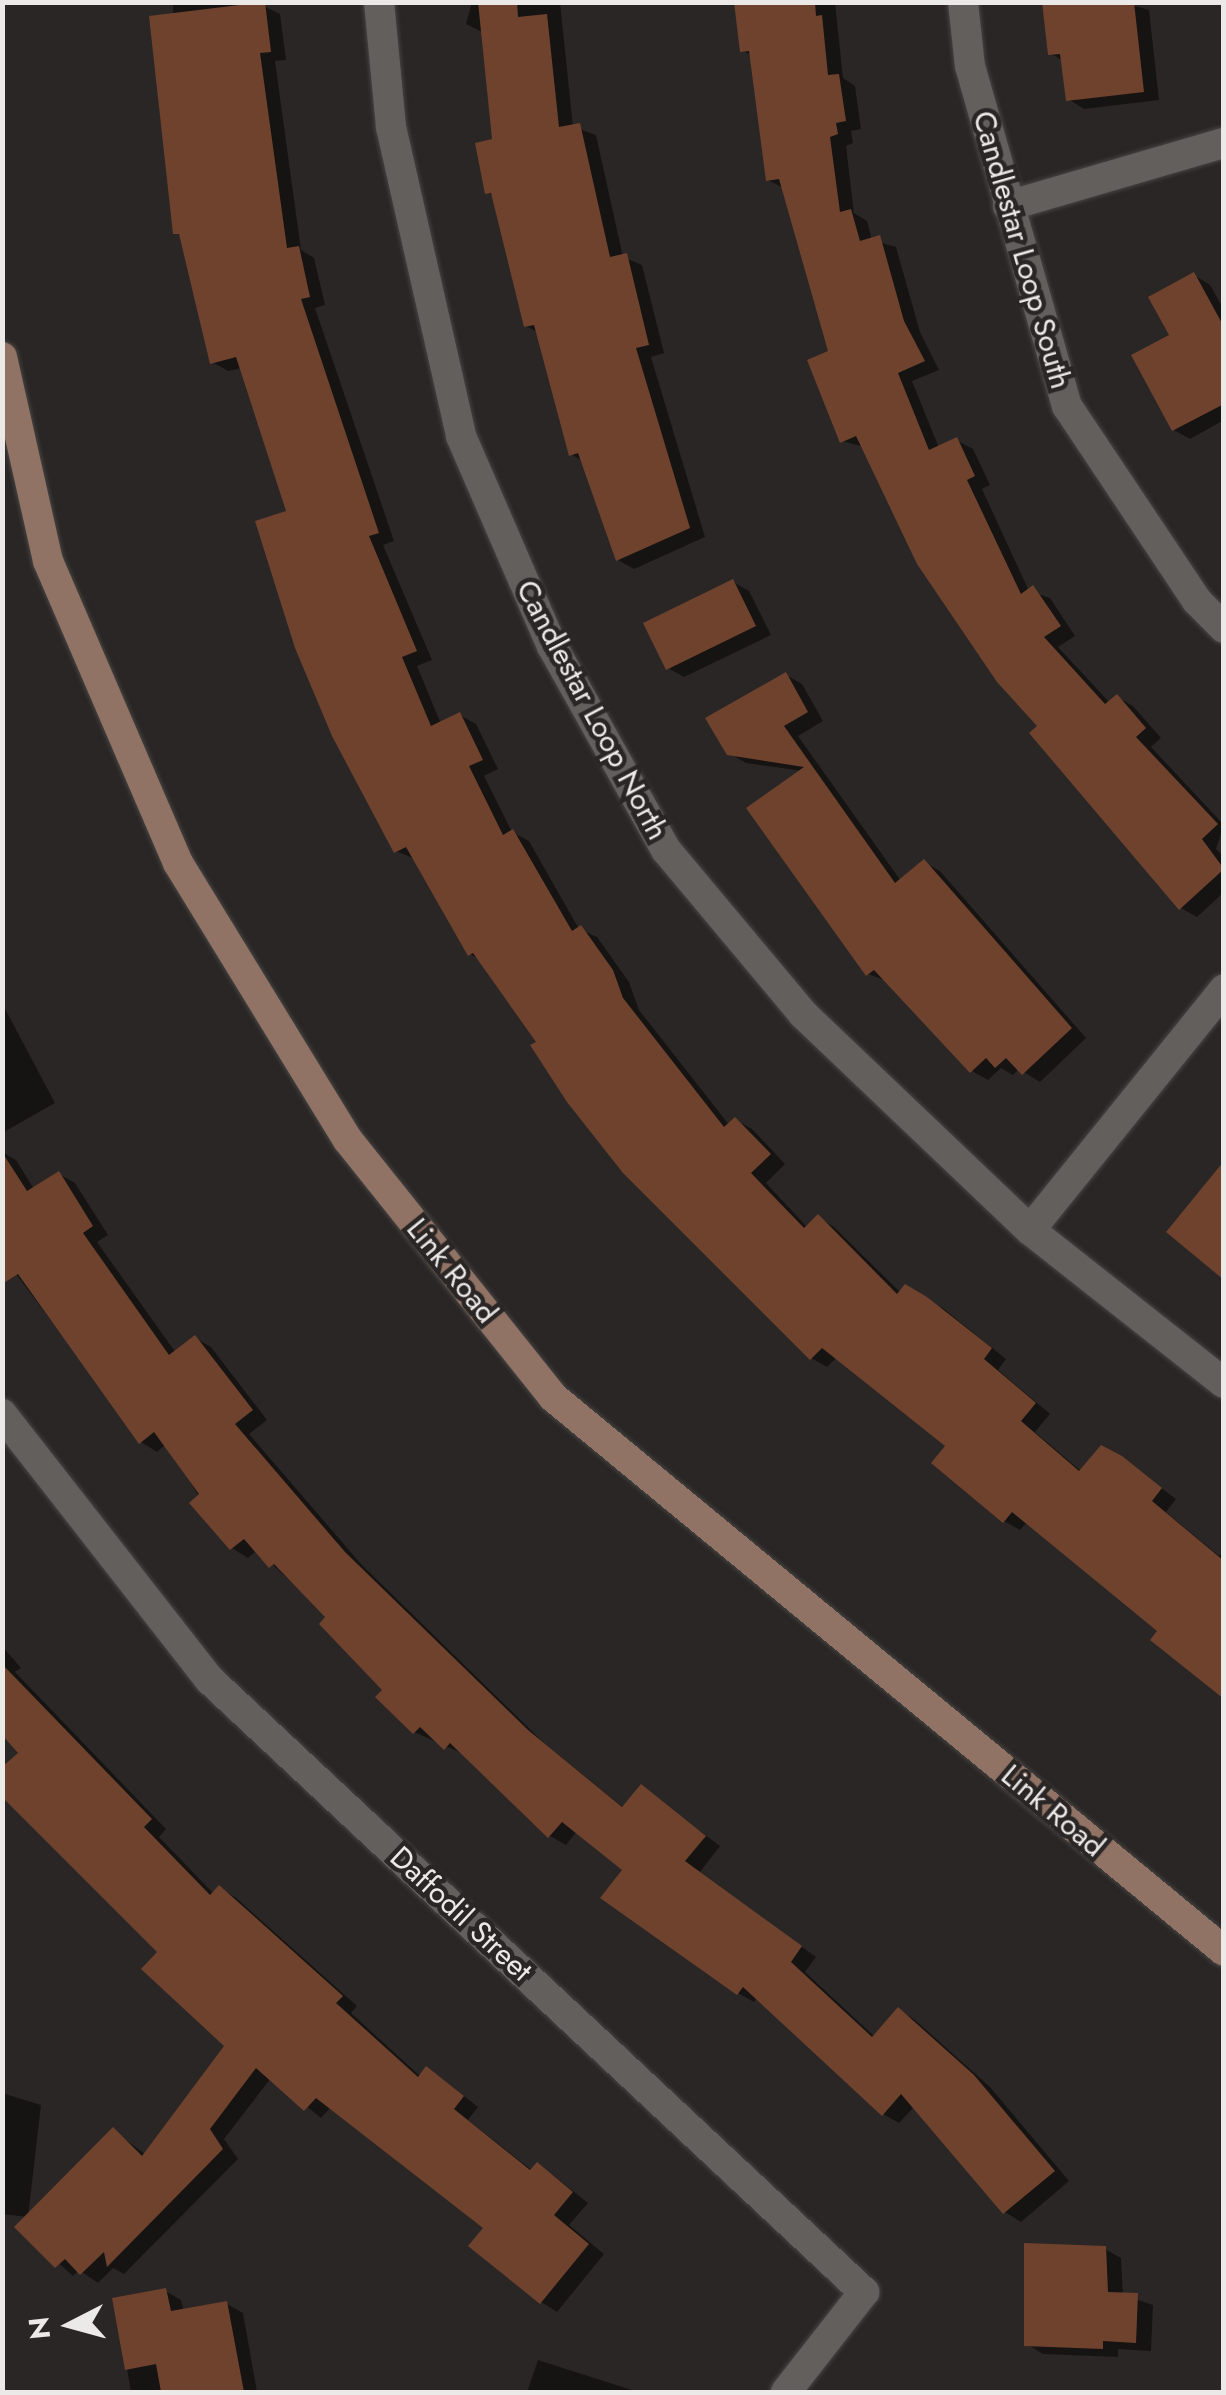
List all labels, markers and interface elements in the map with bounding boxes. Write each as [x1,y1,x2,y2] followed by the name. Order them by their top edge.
[965,107,1079,393] street label: Candlestar Loop South
[508,574,676,846] street label: Candlestar Loop North
[399,1212,505,1330] street label: Link Road
[994,1757,1112,1865] street label: Link Road
[383,1839,539,1989] street label: Daffodil Street
[20,2275,120,2375] north arrow
[18,2315,61,2341] text: N

